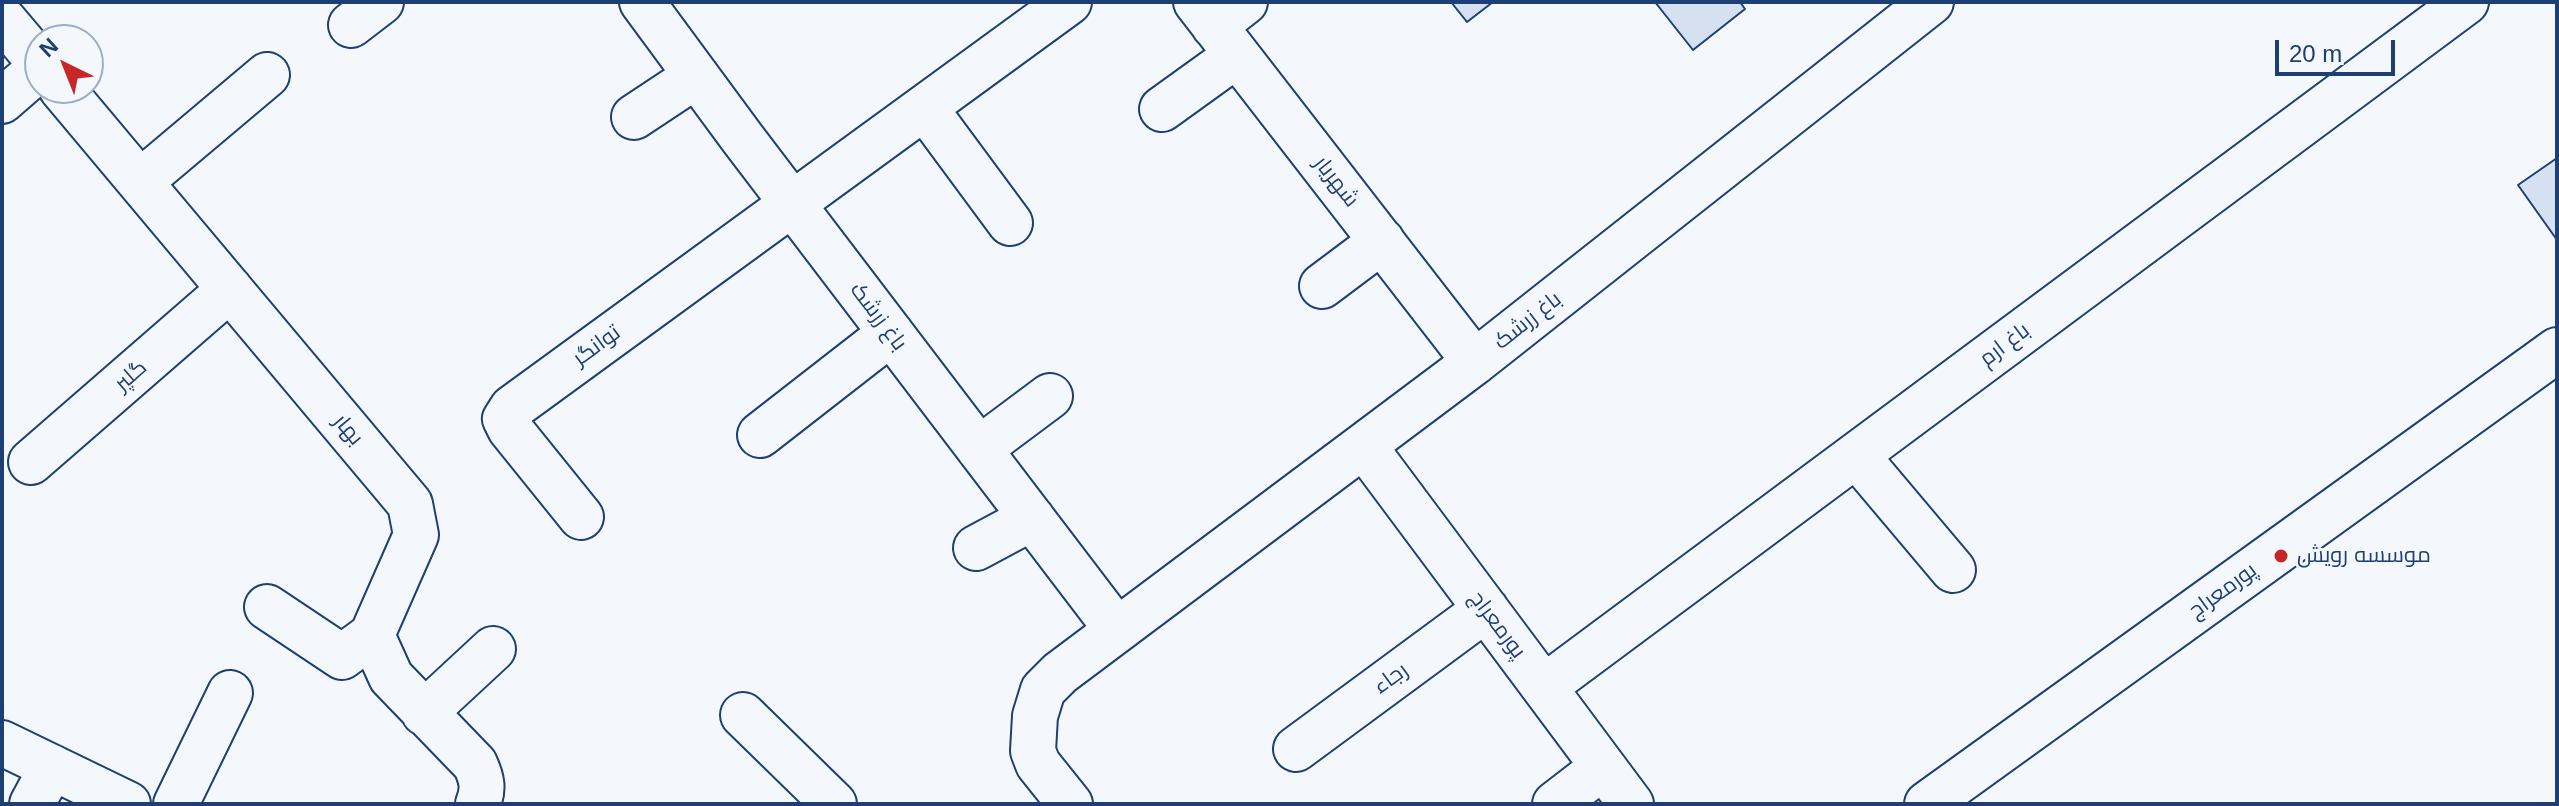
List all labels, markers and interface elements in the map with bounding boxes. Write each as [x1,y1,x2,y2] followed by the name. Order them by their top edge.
[24,24,104,104] north arrow
[2279,24,2399,74] scale bar
[34,33,63,62] text: N
[2289,40,2342,67] text: 20 m
[1308,151,1364,213] street label: شهریار
[844,278,912,356] street label: باغ زرشک
[1489,286,1567,356] street label: باغ زرشک
[1975,318,2035,372] street label: باغ ارم
[568,320,626,372] street label: توانگر
[109,355,153,397] street label: گلپر
[327,409,369,451] street label: بهار
[2297,543,2431,569] place label: موسسه رویش
[2272,547,2290,565] marker: موسسه رویش
[2184,557,2262,625] street label: پورمعراج
[1463,586,1531,664] street label: پورمعراج
[1368,658,1414,700] street label: رجاء

